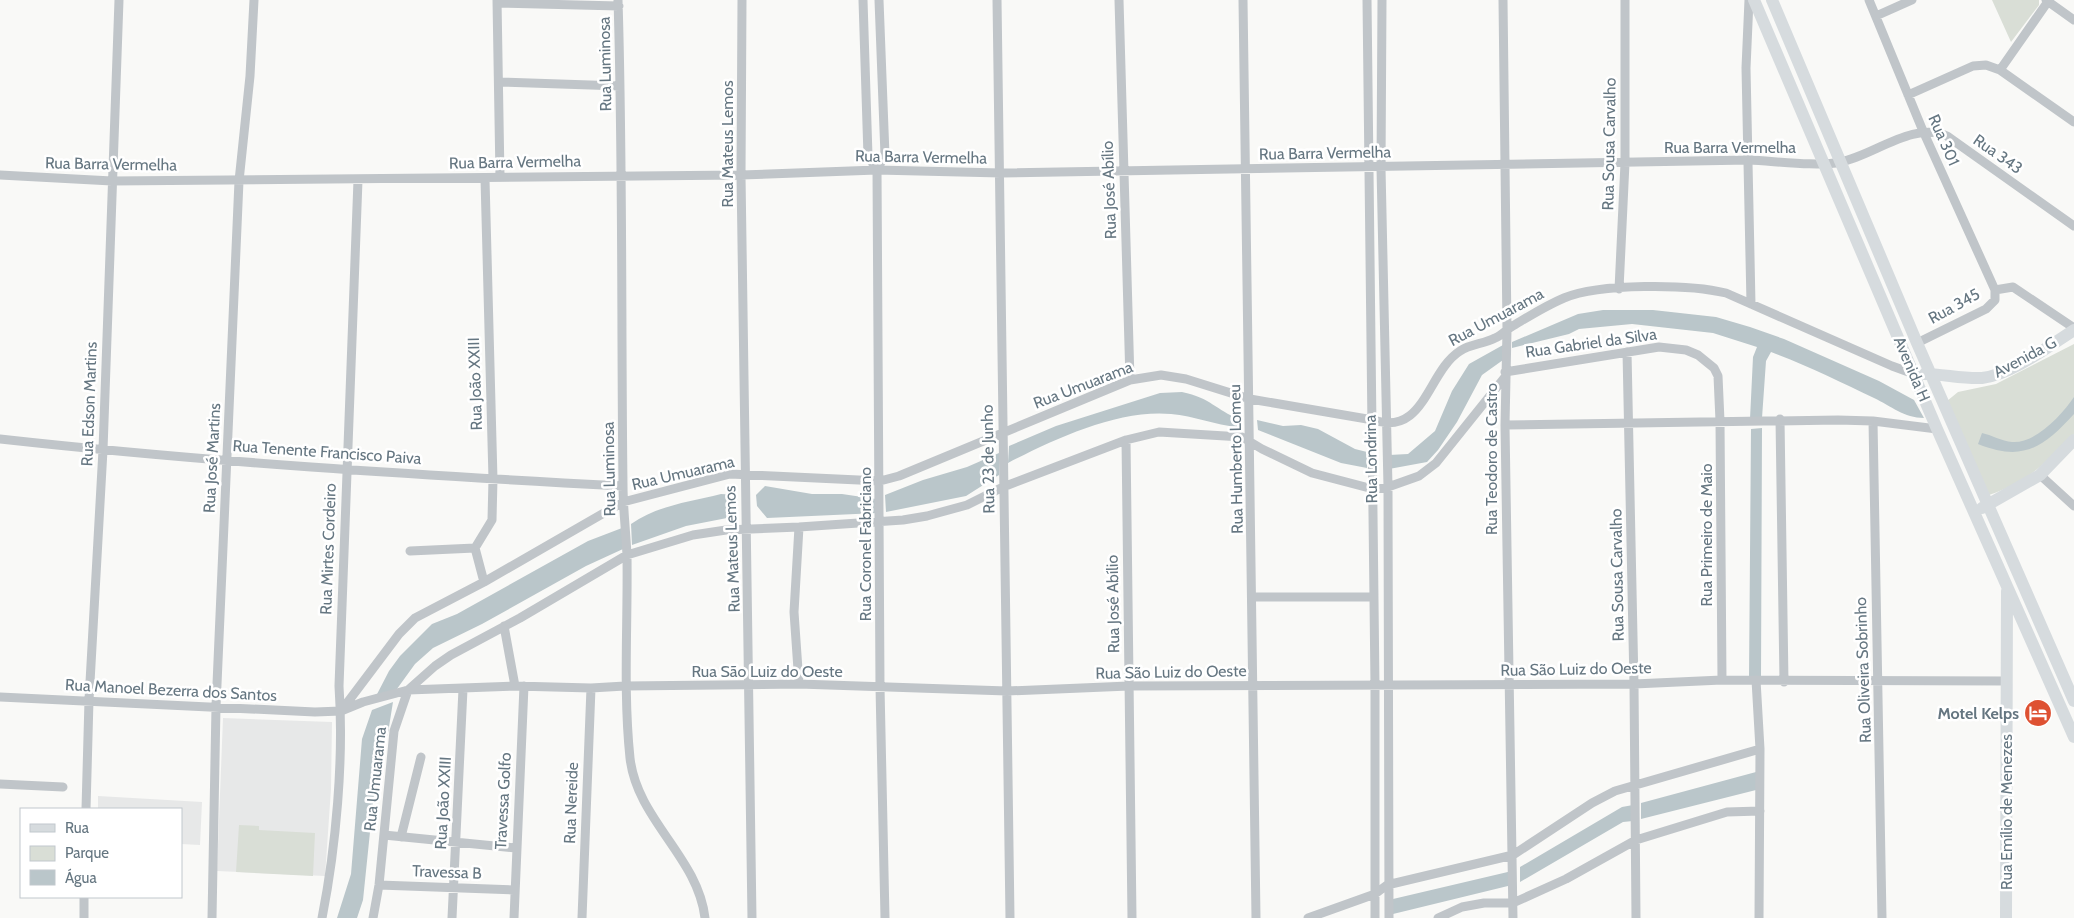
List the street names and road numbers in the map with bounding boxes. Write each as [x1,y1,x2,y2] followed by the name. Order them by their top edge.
[595,16,615,112] street label: Rua Luminosa
[1598,77,1620,211] street label: Rua Sousa Carvalho
[718,80,737,208] street label: Rua Mateus Lemos
[1924,111,1964,169] street label: Rua 301
[1970,130,2026,178] street label: Rua 343
[1664,138,1796,157] street label: Rua Barra Vermelha
[1098,140,1120,239] street label: Rua José Abílio
[1259,142,1391,164] street label: Rua Barra Vermelha
[855,146,987,168] street label: Rua Barra Vermelha
[449,151,581,173] street label: Rua Barra Vermelha
[45,153,177,175] street label: Rua Barra Vermelha
[1445,284,1547,350] street label: Rua Umuarama
[1925,284,1983,328] street label: Rua 345
[1524,324,1658,362] street label: Rua Gabriel da Silva
[1990,333,2060,381] street label: Avenida G
[1890,334,1934,404] street label: Avenida H
[464,337,486,431] street label: Rua João XXIII
[77,341,101,467] street label: Rua Edson Martins
[1031,357,1136,413] street label: Rua Umuarama
[1482,383,1501,535] street label: Rua Teodoro de Castro
[1225,384,1247,534] street label: Rua Humberto Lomeu
[200,402,224,514] street label: Rua José Martins
[978,404,998,514] street label: Rua 23 de Junho
[1361,414,1381,503] street label: Rua Londrina
[599,421,619,517] street label: Rua Luminosa
[232,436,422,468] street label: Rua Tenente Francisco Paiva
[630,452,737,494] street label: Rua Umuarama
[1697,463,1716,606] street label: Rua Primeiro de Maio
[856,467,875,621] street label: Rua Coronel Fabriciano
[316,483,340,615] street label: Rua Mirtes Cordeiro
[720,485,744,613] street label: Rua Mateus Lemos
[1606,508,1628,642] street label: Rua Sousa Carvalho
[1103,555,1123,653] street label: Rua José Abílio
[1851,597,1875,743] street label: Rua Oliveira Sobrinho
[1500,658,1652,680] street label: Rua São Luiz do Oeste
[1095,661,1247,683] street label: Rua São Luiz do Oeste
[691,662,843,681] street label: Rua São Luiz do Oeste
[65,675,278,705] street label: Rua Manoel Bezerra dos Santos
[360,726,390,832] street label: Rua Umuarama
[1997,734,2016,890] street label: Rua Emílio de Menezes
[491,752,515,850] street label: Travessa Golfo
[431,756,455,850] street label: Rua João XXIII
[560,762,582,844] street label: Rua Nereide
[412,861,482,883] street label: Travessa B

